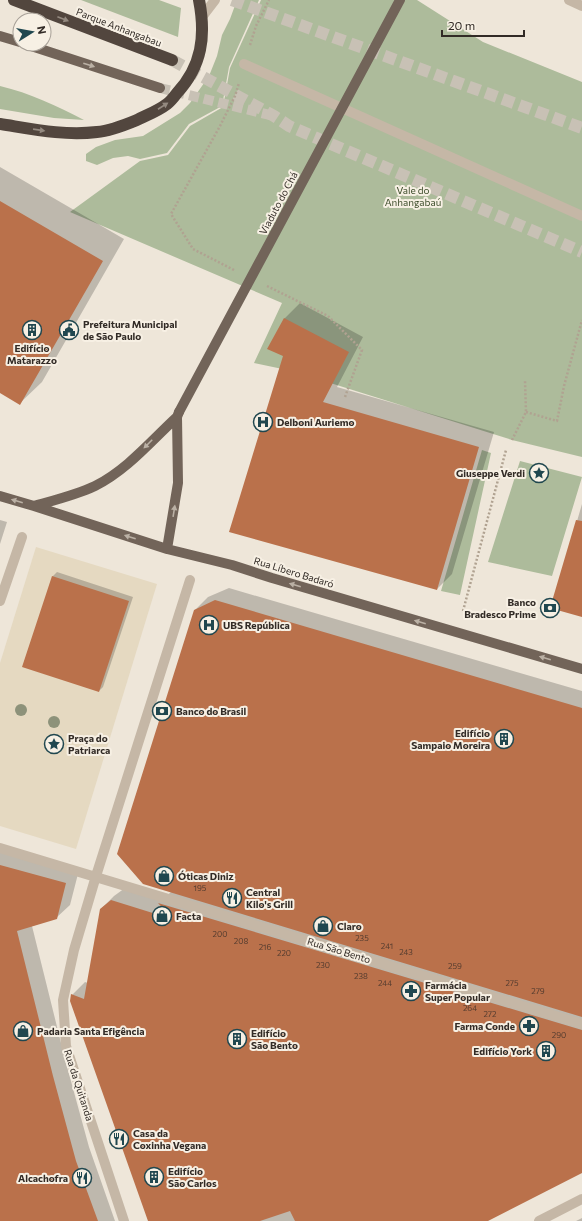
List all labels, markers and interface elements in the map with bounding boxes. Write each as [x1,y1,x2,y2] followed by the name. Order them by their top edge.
[75,5,163,49] street label: Parque Anhangabau
[12,12,52,52] north arrow
[442,12,524,38] scale bar
[58,16,70,22] one-way arrow
[448,18,475,32] text: 20 m
[35,25,49,35] text: N
[83,62,95,68] one-way arrow
[158,102,168,110] one-way arrow
[33,127,45,133] one-way arrow
[256,170,300,236] street label: Viaduto do Chá
[385,184,441,208] park label: Vale do Anhangabaú
[83,318,177,342] place label: Prefeitura Municipal de São Paulo
[21,319,43,341] building icon: Edifício Matarazzo
[58,319,80,341] public building icon: Prefeitura Municipal de São Paulo
[7,342,57,366] place label: Edifício Matarazzo
[252,411,274,433] hospital icon: Delboni Auriemo
[277,416,354,428] place label: Delboni Auriemo
[143,439,153,448] one-way arrow
[528,462,550,484] place icon: Giuseppe Verdi
[456,467,525,479] place label: Giuseppe Verdi
[11,498,23,504] one-way arrow
[171,505,177,517] one-way arrow
[124,534,136,540] one-way arrow
[253,554,336,590] street label: Rua Líbero Badaró
[289,582,301,588] one-way arrow
[464,596,536,620] place label: Banco Bradesco Prime
[539,597,561,619] bank icon: Banco Bradesco Prime
[198,614,220,636] hospital icon: UBS República
[223,619,290,631] place label: UBS República
[414,619,426,625] one-way arrow
[538,655,550,661] one-way arrow
[151,700,173,722] bank icon: Banco do Brasil
[176,705,247,717] place label: Banco do Brasil
[411,727,490,751] place label: Edifício Sampaio Moreira
[493,728,515,750] building icon: Edifício Sampaio Moreira
[68,732,110,756] place label: Praça do Patriarca
[43,733,65,755] place icon: Praça do Patriarca
[153,865,175,887] shop icon: Óticas Diniz
[178,870,234,882] place label: Óticas Diniz
[194,883,207,893] house number: 195
[246,886,293,910] place label: Central Kilo's Grill
[221,887,243,909] restaurant icon: Central Kilo's Grill
[151,905,173,927] shop icon: Facta
[176,910,201,922] place label: Facta
[312,915,334,937] shop icon: Claro
[337,920,362,932] place label: Claro
[213,929,227,939] house number: 200
[355,933,369,943] house number: 235
[306,935,372,965] street label: Rua São Bento
[234,936,248,946] house number: 208
[381,941,393,951] house number: 241
[259,942,271,952] house number: 216
[399,947,413,957] house number: 243
[277,948,291,958] house number: 220
[316,960,330,970] house number: 230
[448,961,462,971] house number: 259
[354,971,368,981] house number: 238
[378,978,392,988] house number: 244
[505,978,519,988] house number: 275
[425,979,490,1003] place label: Farmácia Super Popular
[400,980,422,1002] pharmacy icon: Farmácia Super Popular
[531,986,545,996] house number: 279
[463,1003,477,1013] house number: 264
[483,1009,497,1019] house number: 272
[518,1015,540,1037] pharmacy icon: Farma Conde
[12,1020,34,1042] shop icon: Padaria Santa Efigência
[454,1020,515,1032] place label: Farma Conde
[37,1025,144,1037] place label: Padaria Santa Efigência
[251,1027,298,1051] place label: Edifício São Bento
[226,1028,248,1050] building icon: Edifício São Bento
[552,1030,566,1040] house number: 290
[535,1040,557,1062] building icon: Edifício York
[473,1045,532,1057] place label: Edifício York
[62,1048,96,1122] street label: Rua da Quitanda
[133,1127,206,1151] place label: Casa da Coxinha Vegana
[108,1128,130,1150] restaurant icon: Casa da Coxinha Vegana
[168,1165,217,1189] place label: Edifício São Carlos
[143,1166,165,1188] building icon: Edifício São Carlos
[71,1167,93,1189] restaurant icon: Alcachofra
[18,1172,68,1184] place label: Alcachofra

